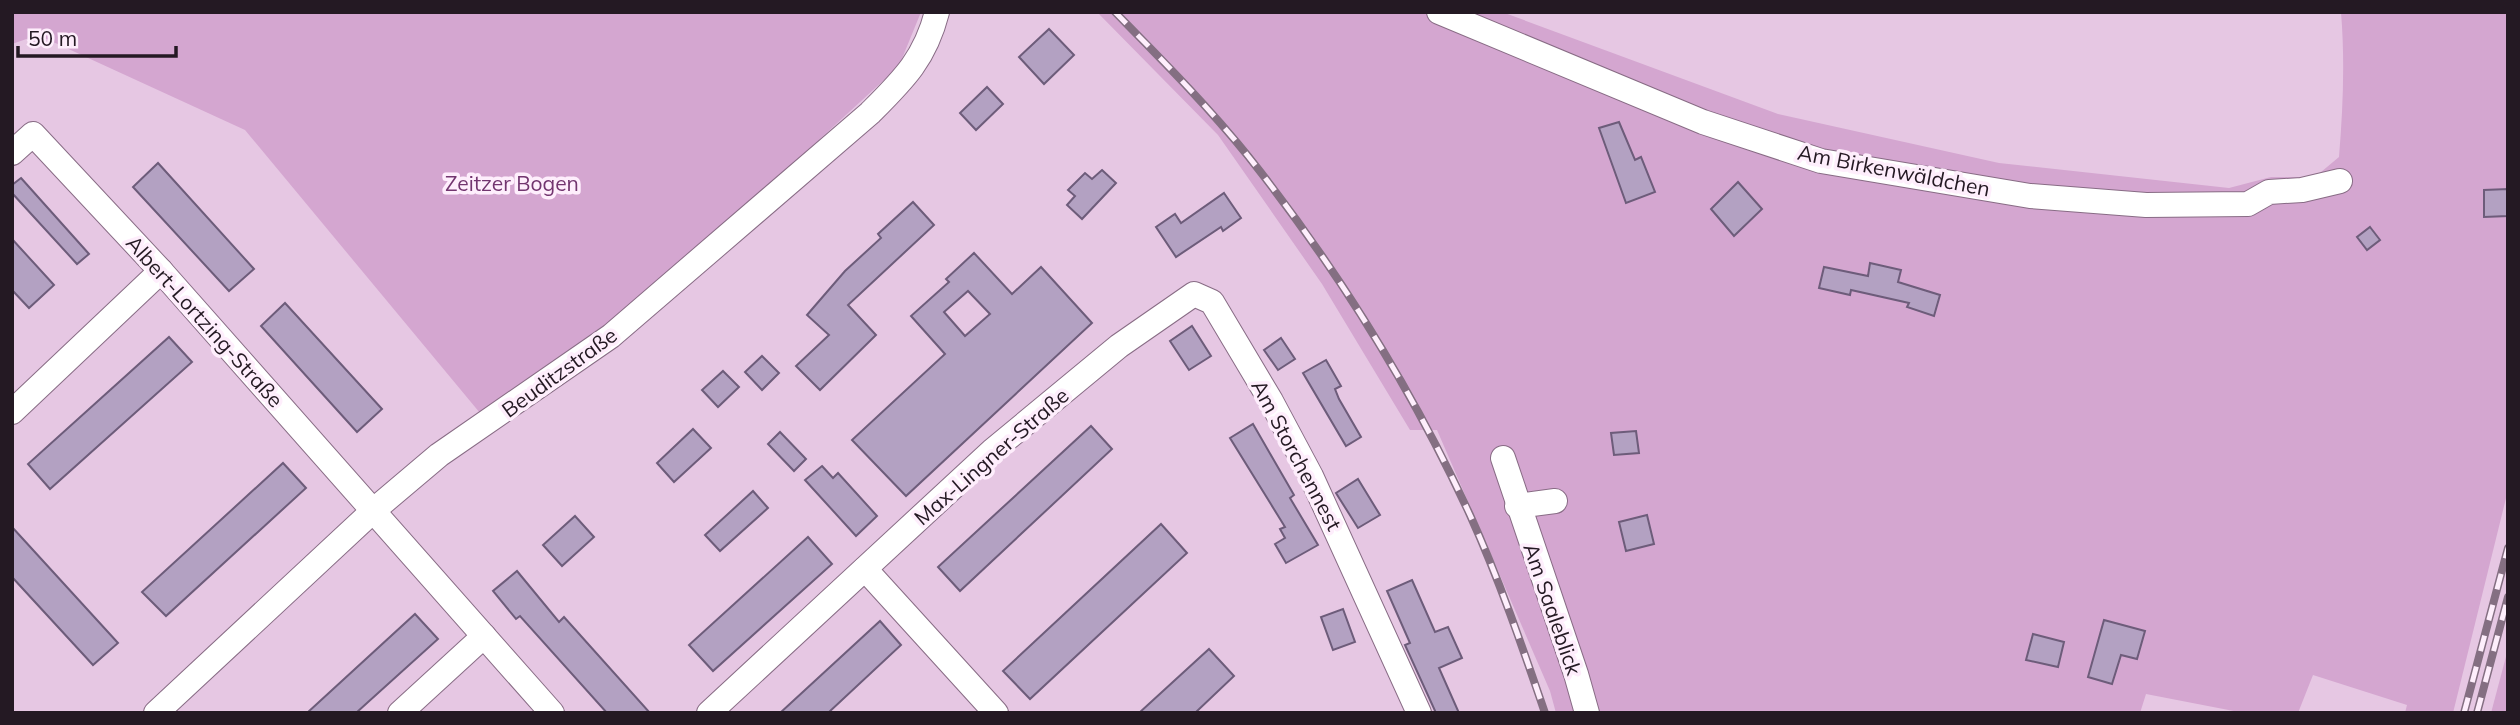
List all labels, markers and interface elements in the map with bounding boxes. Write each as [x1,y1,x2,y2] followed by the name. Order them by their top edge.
[18,14,175,58] scale bar
[28,25,77,51] text: 50 m
[1796,139,1992,201] street label: Am Birkenwäldchen
[445,170,579,196] park label: Zeitzer Bogen
[121,230,289,412] street label: Albert-Lortzing-Straße
[496,321,622,423] street label: Beuditzstraße
[1246,375,1348,535] street label: Am Storchennest
[908,382,1074,530] street label: Max-Lingner-Straße
[1518,540,1588,679] street label: Am Saaleblick

